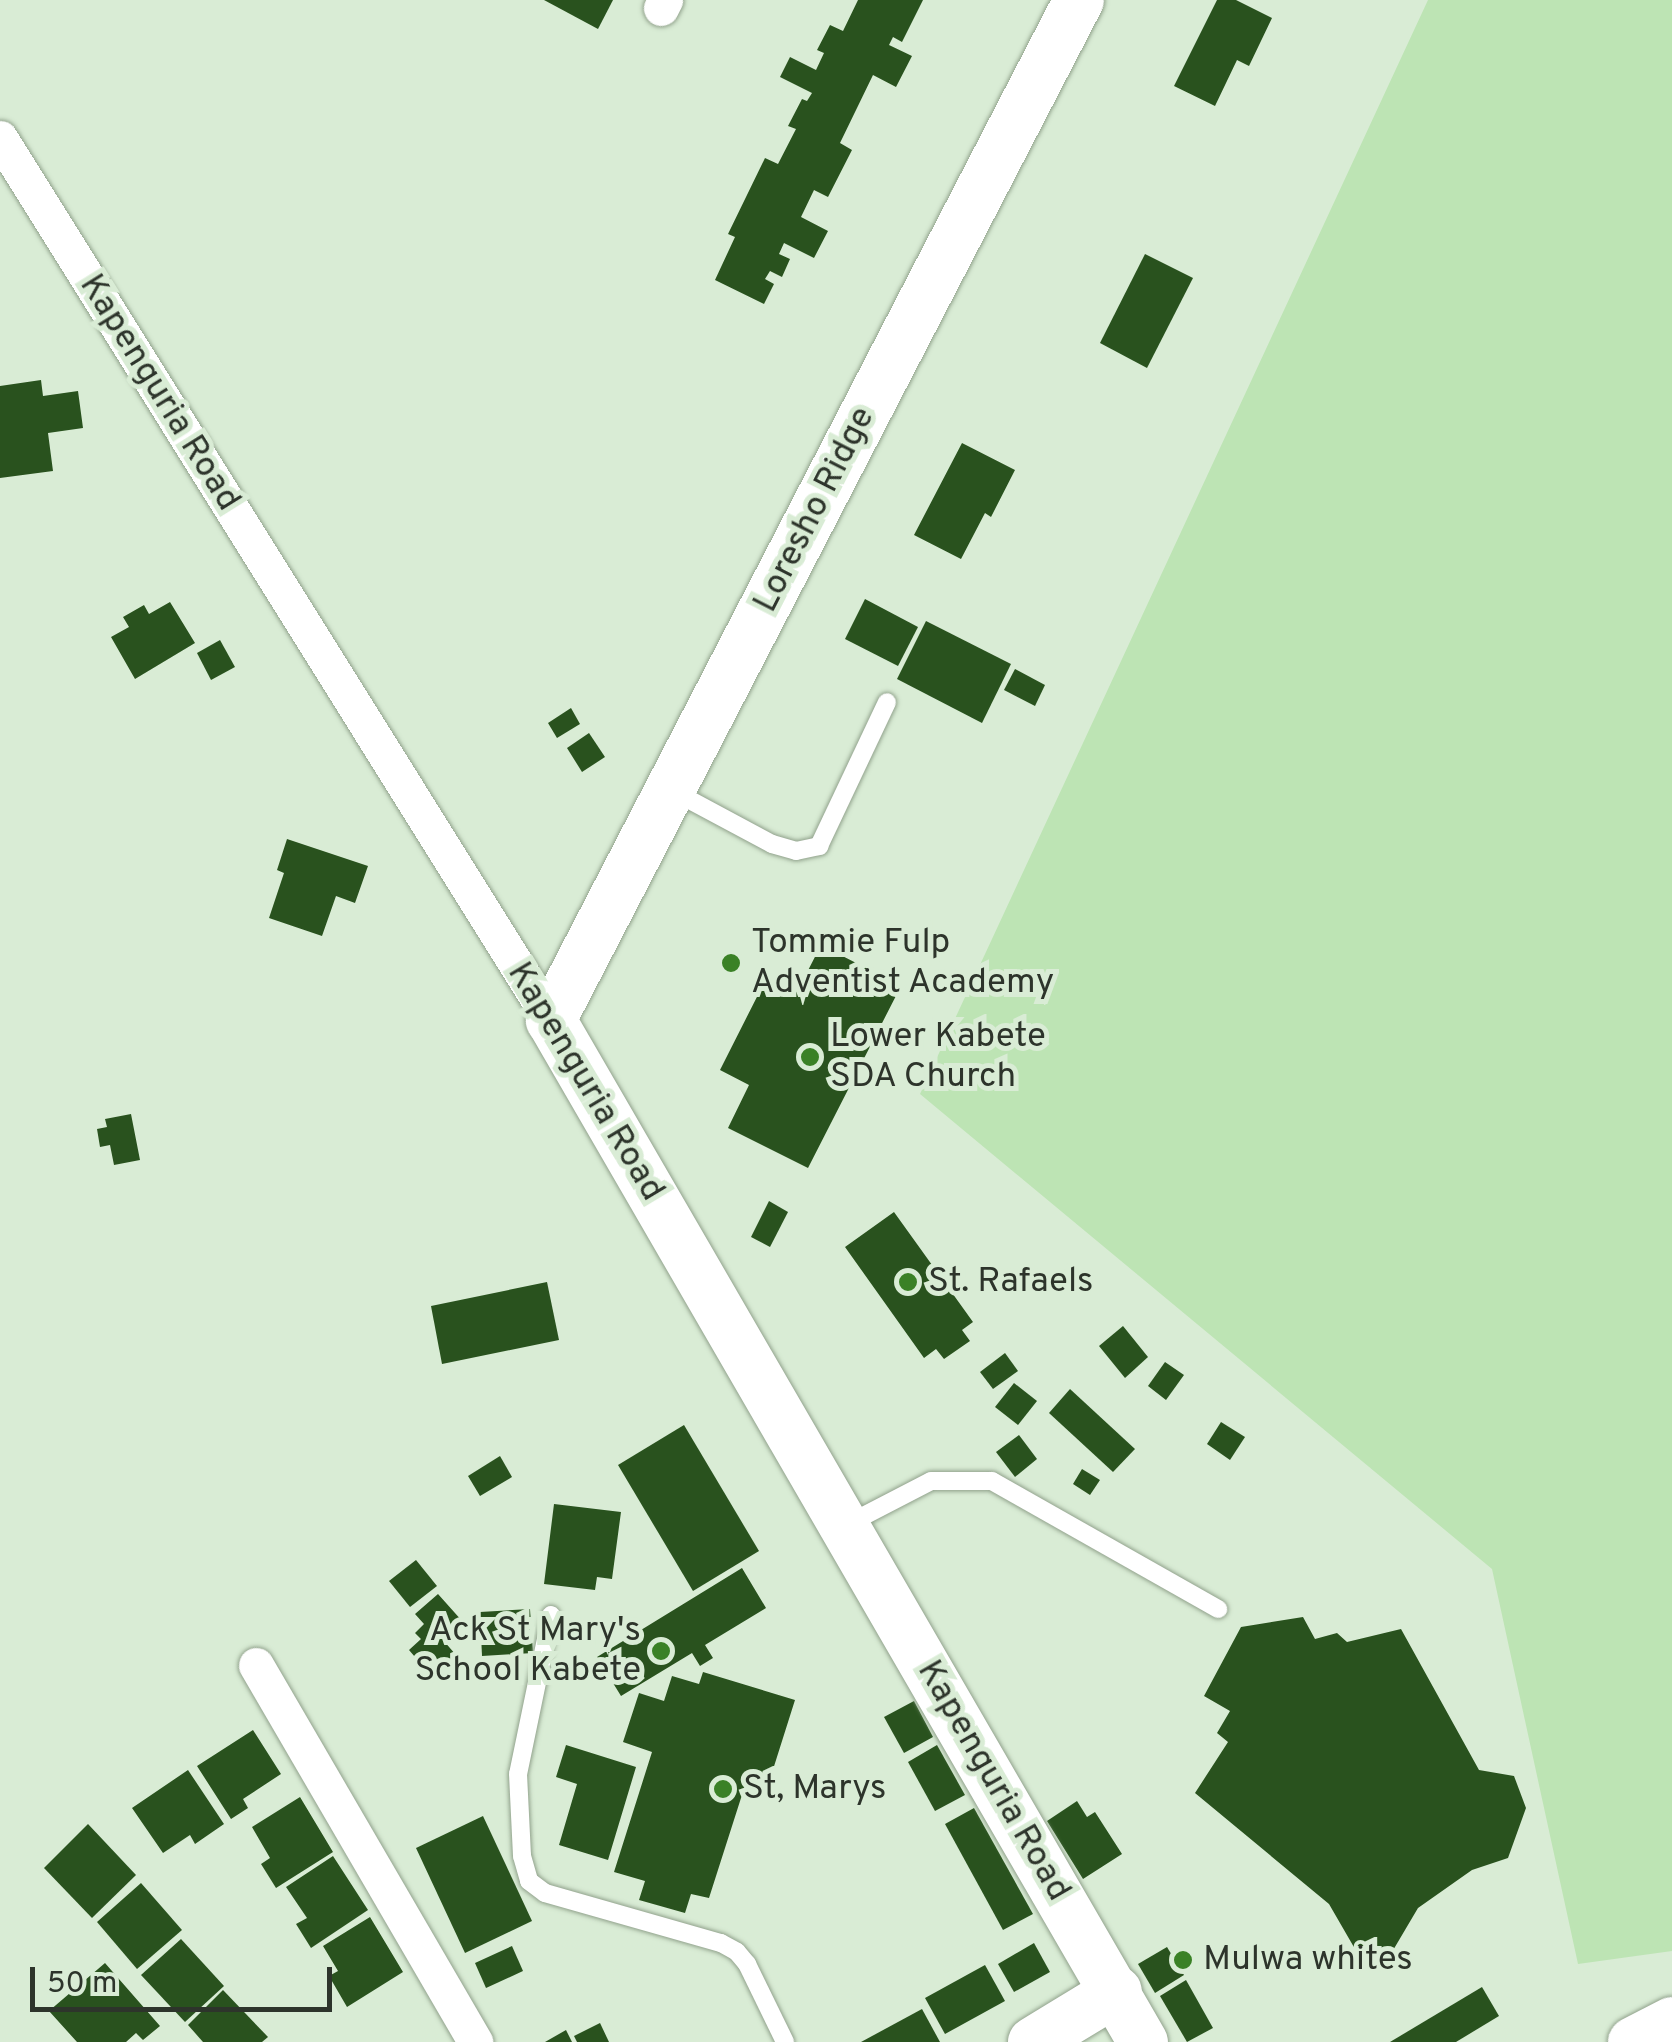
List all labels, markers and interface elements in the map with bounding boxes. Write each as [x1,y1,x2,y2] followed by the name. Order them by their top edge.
[69,267,249,519] street label: Kapenguria Road
[745,400,885,620] street label: Loresho Ridge
[751,922,1056,1004] place label: Tommie Fulp Adventist Academy
[720,952,742,974] marker: Tommie Fulp Adventist Academy
[497,955,673,1209] street label: Kapenguria Road
[830,1016,1046,1098] place label: Lower Kabete SDA Church
[799,1046,821,1068] marker: Lower Kabete SDA Church
[928,1261,1093,1303] place label: St. Rafaels
[897,1271,919,1293] marker: St. Rafaels
[415,1610,641,1692] place label: Ack St Mary's School Kabete
[650,1640,672,1662] marker: Ack St Mary's School Kabete
[907,1653,1079,1909] street label: Kapenguria Road
[743,1768,886,1810] place label: St, Marys
[712,1778,734,1800] marker: St, Marys
[1203,1939,1413,1981] place label: Mulwa whites
[35,1947,338,2009] scale bar
[1172,1949,1194,1971] marker: Mulwa whites
[47,1966,117,2003] text: 50 m

